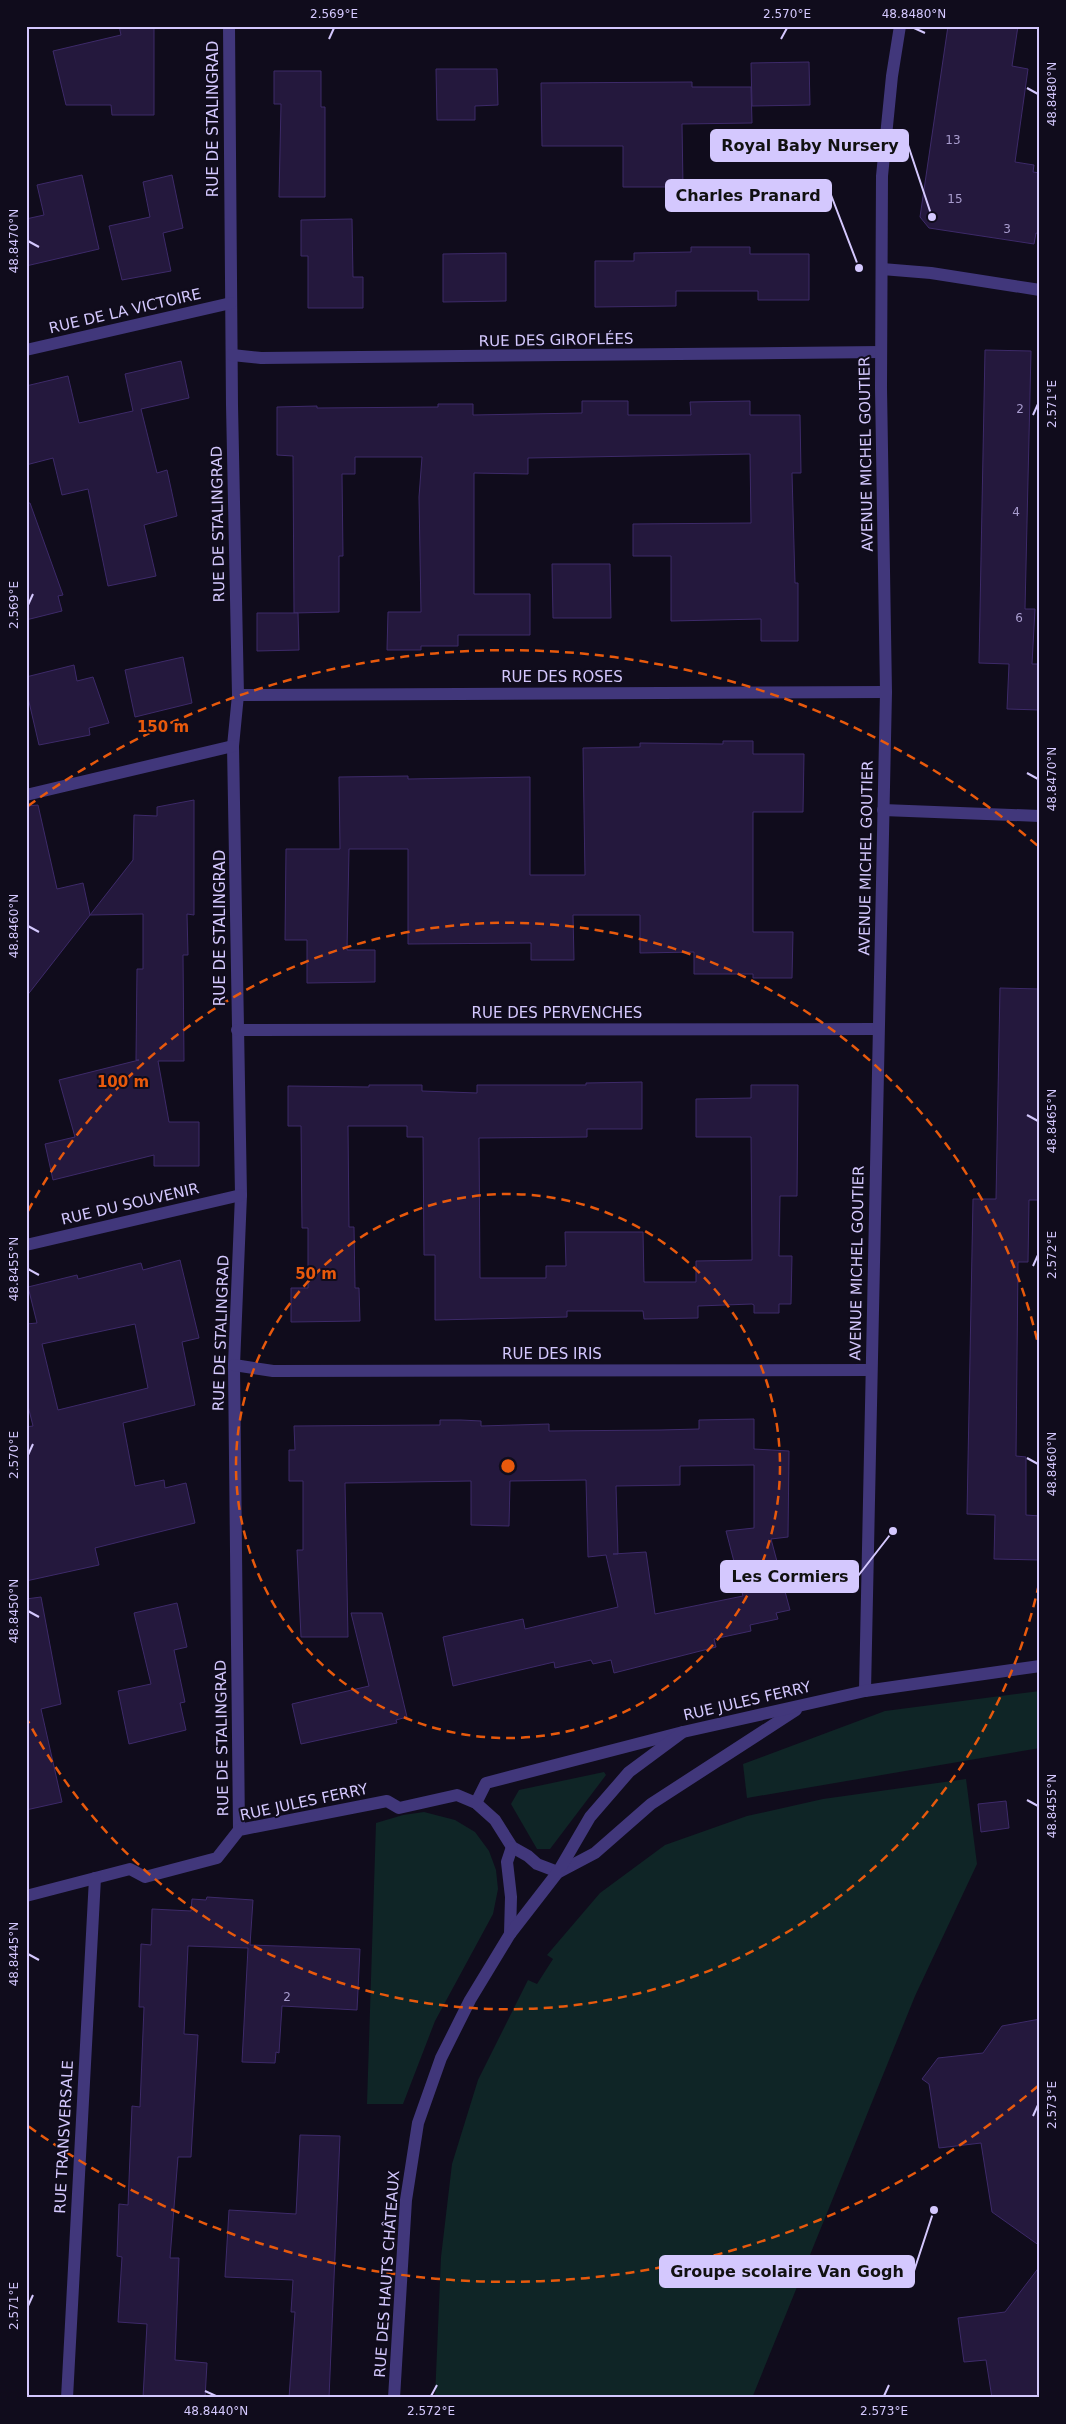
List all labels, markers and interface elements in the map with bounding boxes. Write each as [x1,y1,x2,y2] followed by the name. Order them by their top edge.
[310,7,358,21] text: 2.569°E
[763,7,811,21] text: 2.570°E
[882,7,946,21] text: 48.8480°N
[204,41,222,197] street label: RUE DE STALINGRAD
[1045,62,1059,126] text: 48.8480°N
[711,130,908,161] callout: Royal Baby Nursery
[945,133,961,147] house number: 13
[721,136,899,155] text: Royal Baby Nursery
[666,180,831,211] callout: Charles Pranard
[675,186,821,205] text: Charles Pranard
[947,192,963,206] house number: 15
[7,209,21,273] text: 48.8470°N
[1003,222,1011,236] house number: 3
[47,285,203,337] street label: RUE DE LA VICTOIRE
[478,329,633,350] street label: RUE DES GIROFLÉES
[855,356,877,552] street label: AVENUE MICHEL GOUTIER
[1045,380,1059,428] text: 2.571°E
[1016,402,1024,416] house number: 2
[208,446,228,602] street label: RUE DE STALINGRAD
[1012,505,1020,519] house number: 4
[7,581,21,629] text: 2.569°E
[1015,611,1023,625] house number: 6
[501,668,623,686] street label: RUE DES ROSES
[137,718,189,736] text: 150 m
[1045,747,1059,811] text: 48.8470°N
[855,760,877,956] street label: AVENUE MICHEL GOUTIER
[211,850,229,1006] street label: RUE DE STALINGRAD
[7,894,21,958] text: 48.8460°N
[472,1004,642,1022] street label: RUE DES PERVENCHES
[97,1073,149,1091] text: 100 m
[1045,1089,1059,1153] text: 48.8465°N
[846,1165,868,1361] street label: AVENUE MICHEL GOUTIER
[59,1179,201,1229] street label: RUE DU SOUVENIR
[1045,1231,1059,1279] text: 2.572°E
[7,1237,21,1301] text: 48.8455°N
[209,1254,233,1412] street label: RUE DE STALINGRAD
[295,1265,337,1283] text: 50 m
[502,1345,602,1363] street label: RUE DES IRIS
[7,1431,21,1479] text: 2.570°E
[1045,1432,1059,1496] text: 48.8460°N
[499,1457,517,1475] centre of rings
[721,1561,858,1592] callout: Les Cormiers
[731,1567,849,1586] text: Les Cormiers
[7,1579,21,1643] text: 48.8450°N
[212,1660,232,1816] street label: RUE DE STALINGRAD
[681,1677,813,1724] street label: RUE JULES FERRY
[1045,1774,1059,1838] text: 48.8455°N
[238,1779,370,1824] street label: RUE JULES FERRY
[7,1922,21,1986] text: 48.8445°N
[283,1990,291,2004] house number: 2
[51,2060,77,2214] street label: RUE TRANSVERSALE
[1045,2081,1059,2129] text: 2.573°E
[370,2170,403,2378] street label: RUE DES HAUTS CHÂTEAUX
[660,2256,914,2287] callout: Groupe scolaire Van Gogh
[670,2262,904,2281] text: Groupe scolaire Van Gogh
[7,2282,21,2330] text: 2.571°E
[184,2404,248,2418] text: 48.8440°N
[407,2404,455,2418] text: 2.572°E
[860,2404,908,2418] text: 2.573°E

